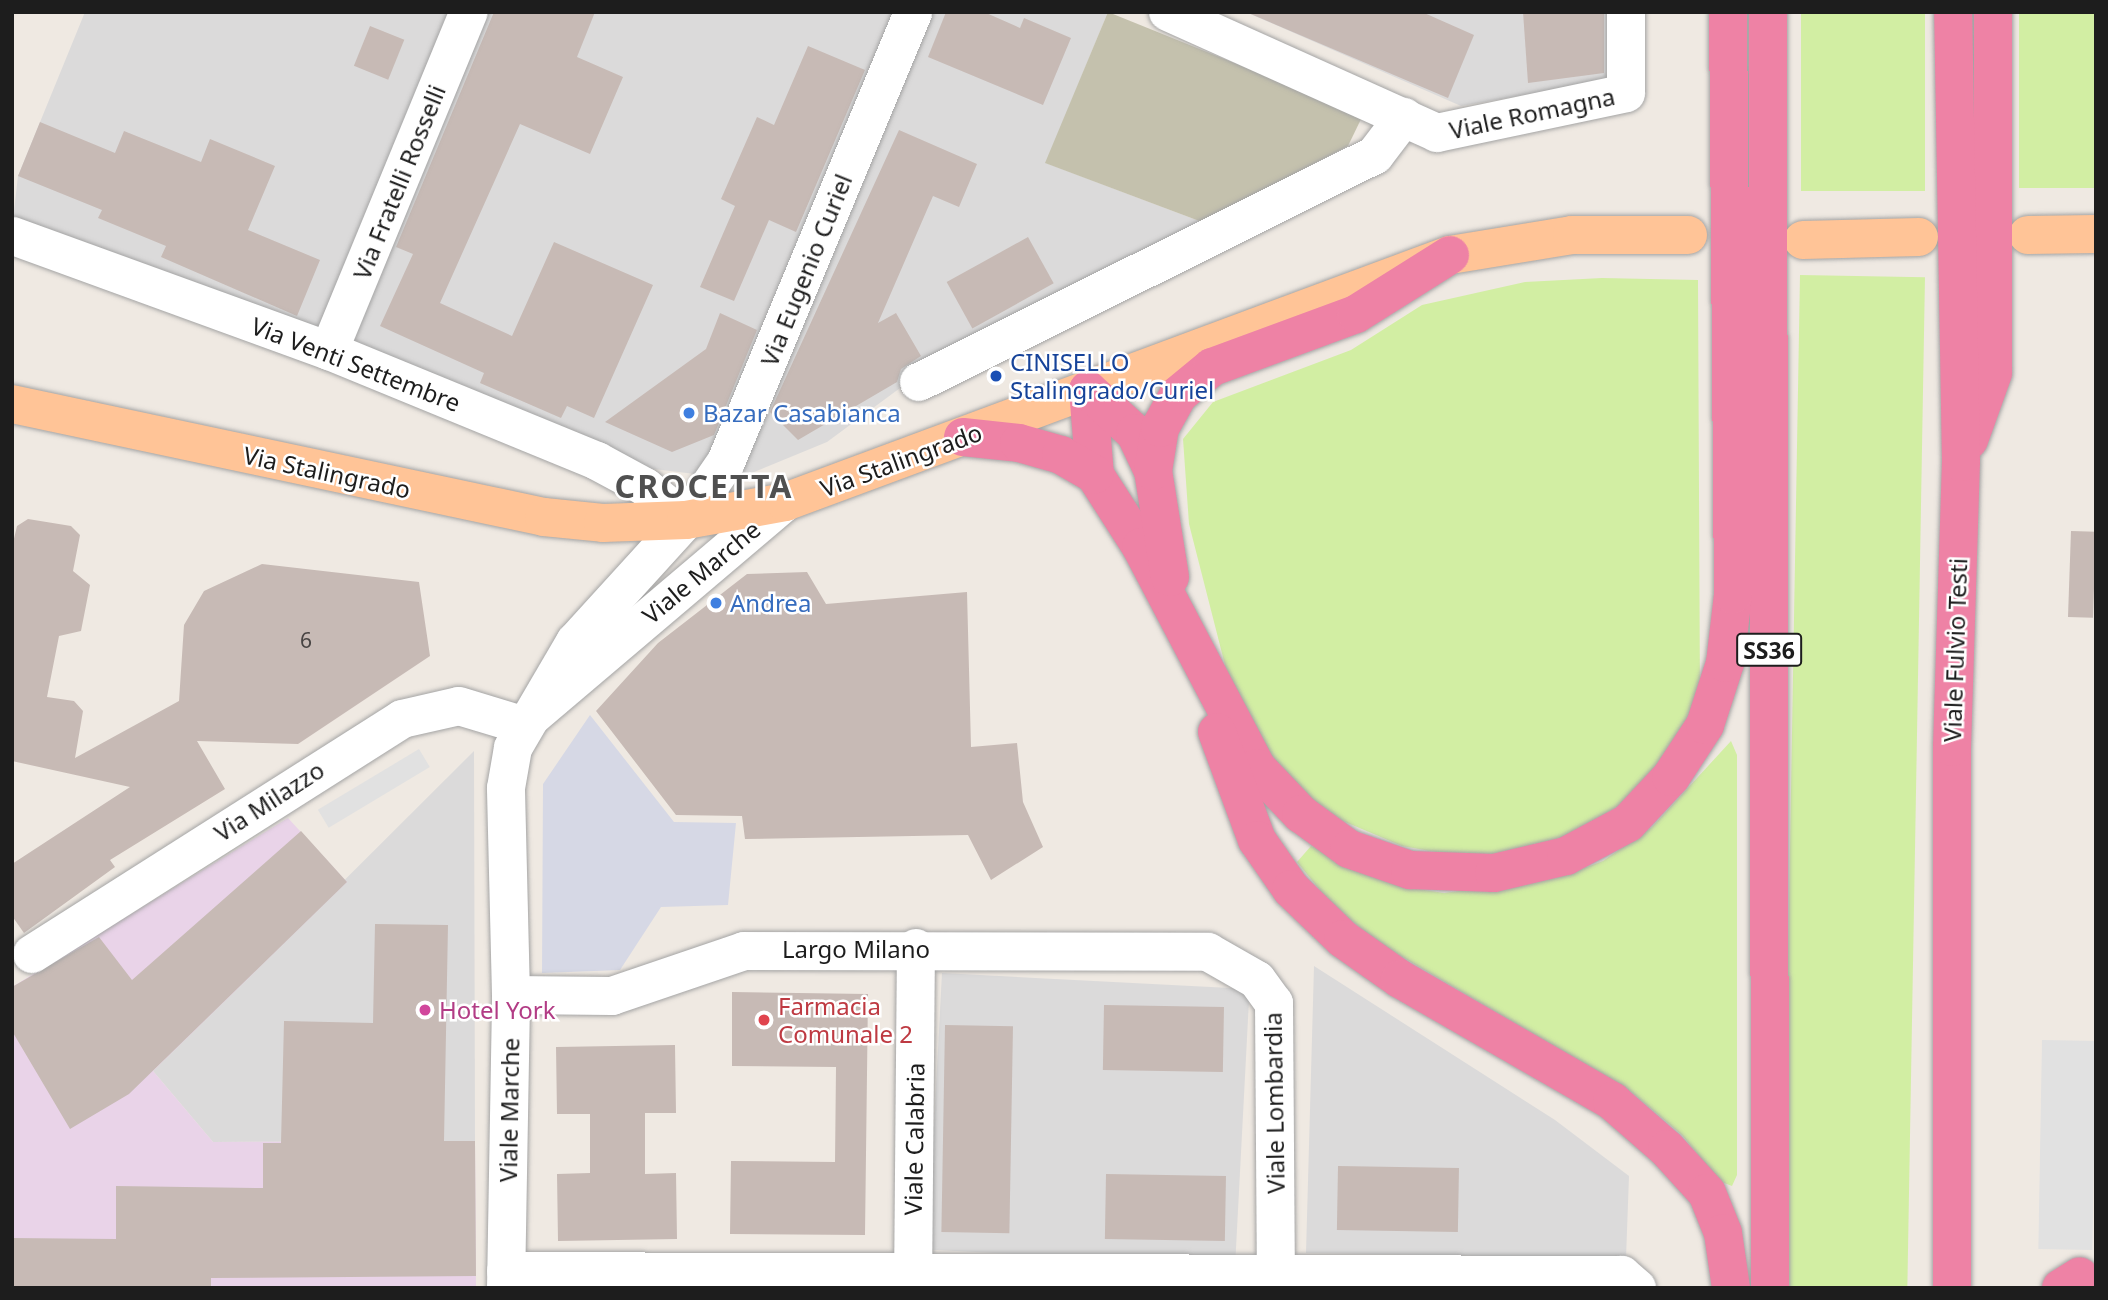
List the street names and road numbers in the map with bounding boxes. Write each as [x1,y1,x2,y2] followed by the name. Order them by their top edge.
[347,81,451,283] street label: Via Fratelli Rosselli
[1447,81,1617,145] street label: Viale Romagna
[754,170,858,370] street label: Via Eugenio Curiel
[247,311,465,417] street label: Via Venti Settembre
[816,417,986,503] street label: Via Stalingrado
[241,440,413,504] street label: Via Stalingrado
[636,515,766,629] street label: Viale Marche
[1937,557,1973,743] street label: Viale Fulvio Testi
[1736,630,1802,670] road number: SS36
[209,755,329,847] street label: Via Milazzo
[782,935,930,963] street label: Largo Milano
[1258,1012,1290,1194] street label: Viale Lombardia
[493,1037,525,1183] street label: Viale Marche
[898,1062,930,1216] street label: Viale Calabria

